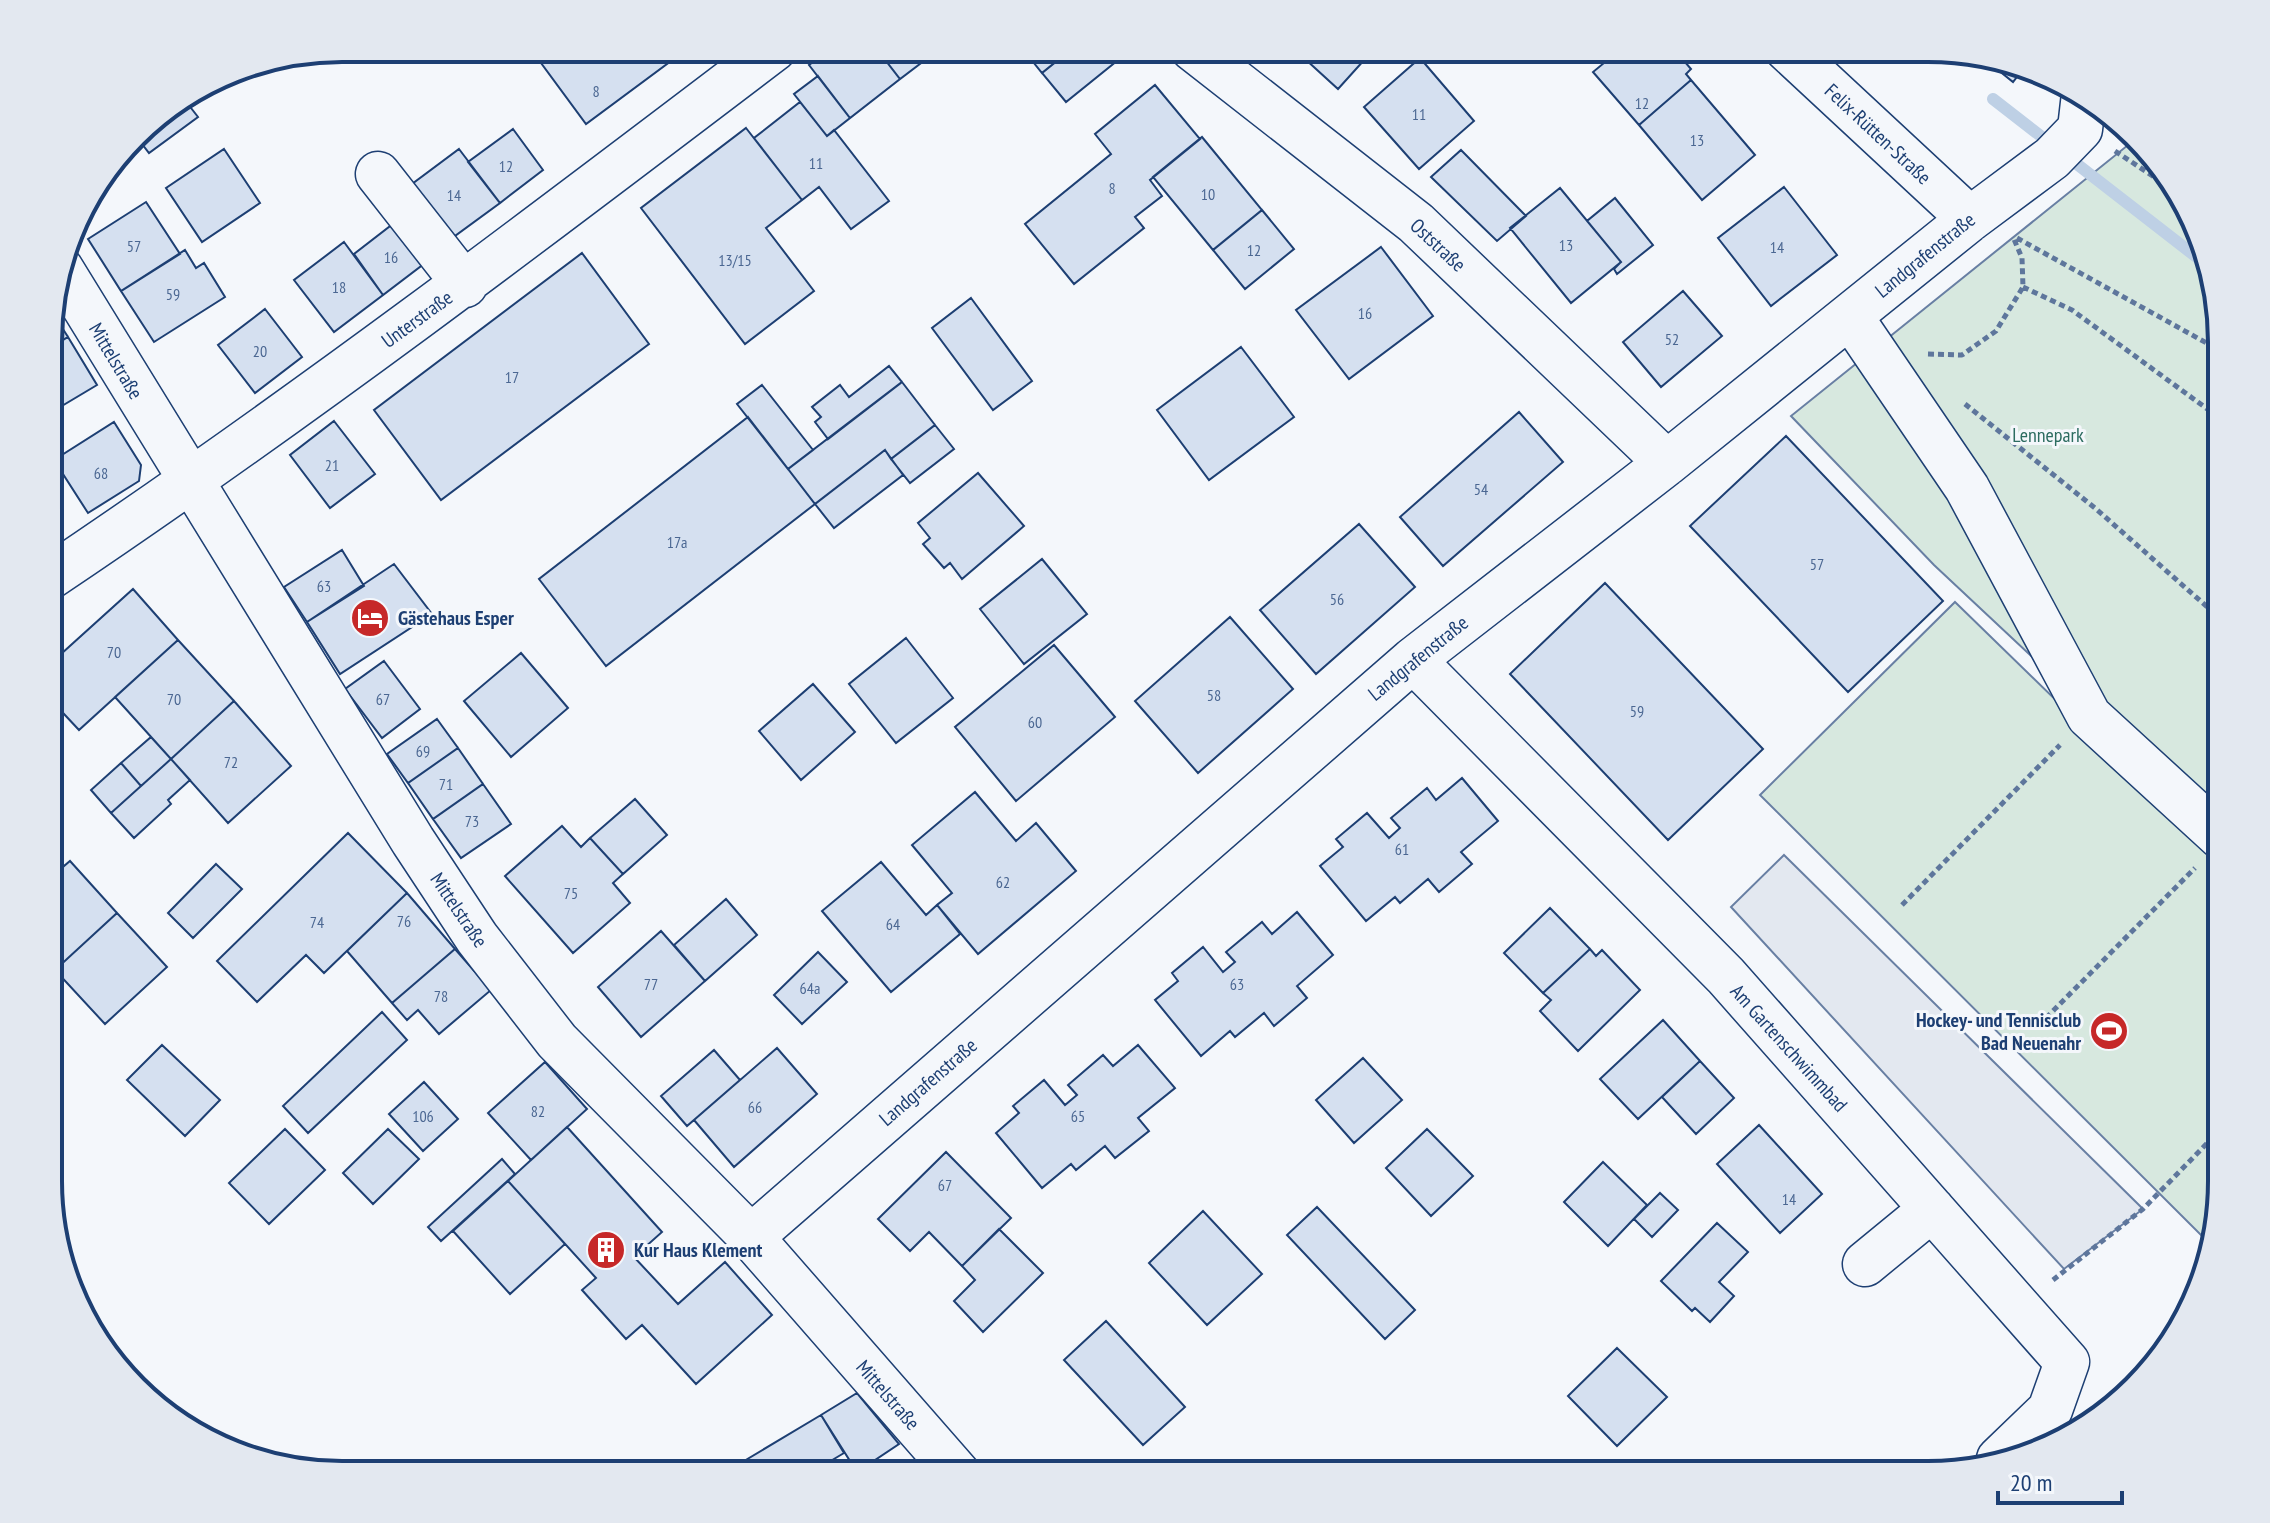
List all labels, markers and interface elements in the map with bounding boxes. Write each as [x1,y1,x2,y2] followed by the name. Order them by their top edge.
[1819,78,1937,190] street label: Felix-Rütten-Straße
[592,81,600,101] house number: 8
[1635,93,1649,113] house number: 12
[1412,104,1426,124] house number: 11
[1690,130,1704,150] house number: 13
[809,153,823,173] house number: 11
[499,156,513,176] house number: 12
[1108,178,1116,198] house number: 8
[1201,184,1215,204] house number: 10
[447,185,461,205] house number: 14
[1870,207,1980,303] street label: Landgrafenstraße
[1405,213,1471,277] street label: Oststraße
[1559,235,1573,255] house number: 13
[127,236,141,256] house number: 57
[1770,237,1784,257] house number: 14
[1247,240,1261,260] house number: 12
[384,247,398,267] house number: 16
[718,250,752,270] house number: 13/15
[332,277,346,297] house number: 18
[166,284,180,304] house number: 59
[376,284,458,354] street label: Unterstraße
[1358,303,1372,323] house number: 16
[83,318,149,404] street label: Mittelstraße
[1665,329,1679,349] house number: 52
[253,341,267,361] house number: 20
[505,367,519,387] house number: 17
[2012,422,2084,448] park label: Lennepark
[325,455,339,475] house number: 21
[94,463,108,483] house number: 68
[1474,479,1488,499] house number: 54
[667,532,687,552] house number: 17a
[1810,554,1824,574] house number: 57
[317,576,331,596] house number: 63
[1330,589,1344,609] house number: 56
[349,597,391,639] hotel icon: Gästehaus Esper
[398,605,514,631] place label: Gästehaus Esper
[1363,610,1473,706] street label: Landgrafenstraße
[107,642,121,662] house number: 70
[1207,685,1221,705] house number: 58
[167,689,181,709] house number: 70
[376,689,390,709] house number: 67
[1630,701,1644,721] house number: 59
[1028,712,1042,732] house number: 60
[416,741,430,761] house number: 69
[224,752,238,772] house number: 72
[439,774,453,794] house number: 71
[465,811,479,831] house number: 73
[1395,839,1409,859] house number: 61
[425,868,493,952] street label: Mittelstraße
[996,872,1010,892] house number: 62
[564,883,578,903] house number: 75
[397,911,411,931] house number: 76
[310,912,324,932] house number: 74
[886,914,900,934] house number: 64
[644,974,658,994] house number: 77
[1230,974,1244,994] house number: 63
[800,978,820,998] house number: 64a
[1725,979,1853,1117] street label: Am Gartenschwimmbad
[434,986,448,1006] house number: 78
[1916,1007,2081,1056] place label: Hockey- und Tennisclub Bad Neuenahr
[2088,1010,2130,1052] sports icon: Hockey- und Tennisclub Bad Neuenahr
[874,1032,982,1132] street label: Landgrafenstraße
[748,1097,762,1117] house number: 66
[531,1101,545,1121] house number: 82
[412,1106,434,1126] house number: 106
[1071,1106,1085,1126] house number: 65
[938,1175,952,1195] house number: 67
[1782,1189,1796,1209] house number: 14
[585,1229,627,1271] building icon: Kur Haus Klement
[634,1237,763,1263] place label: Kur Haus Klement
[850,1355,926,1435] street label: Mittelstraße
[1998,1455,2122,1505] scale bar
[2010,1467,2052,1498] text: 20 m

